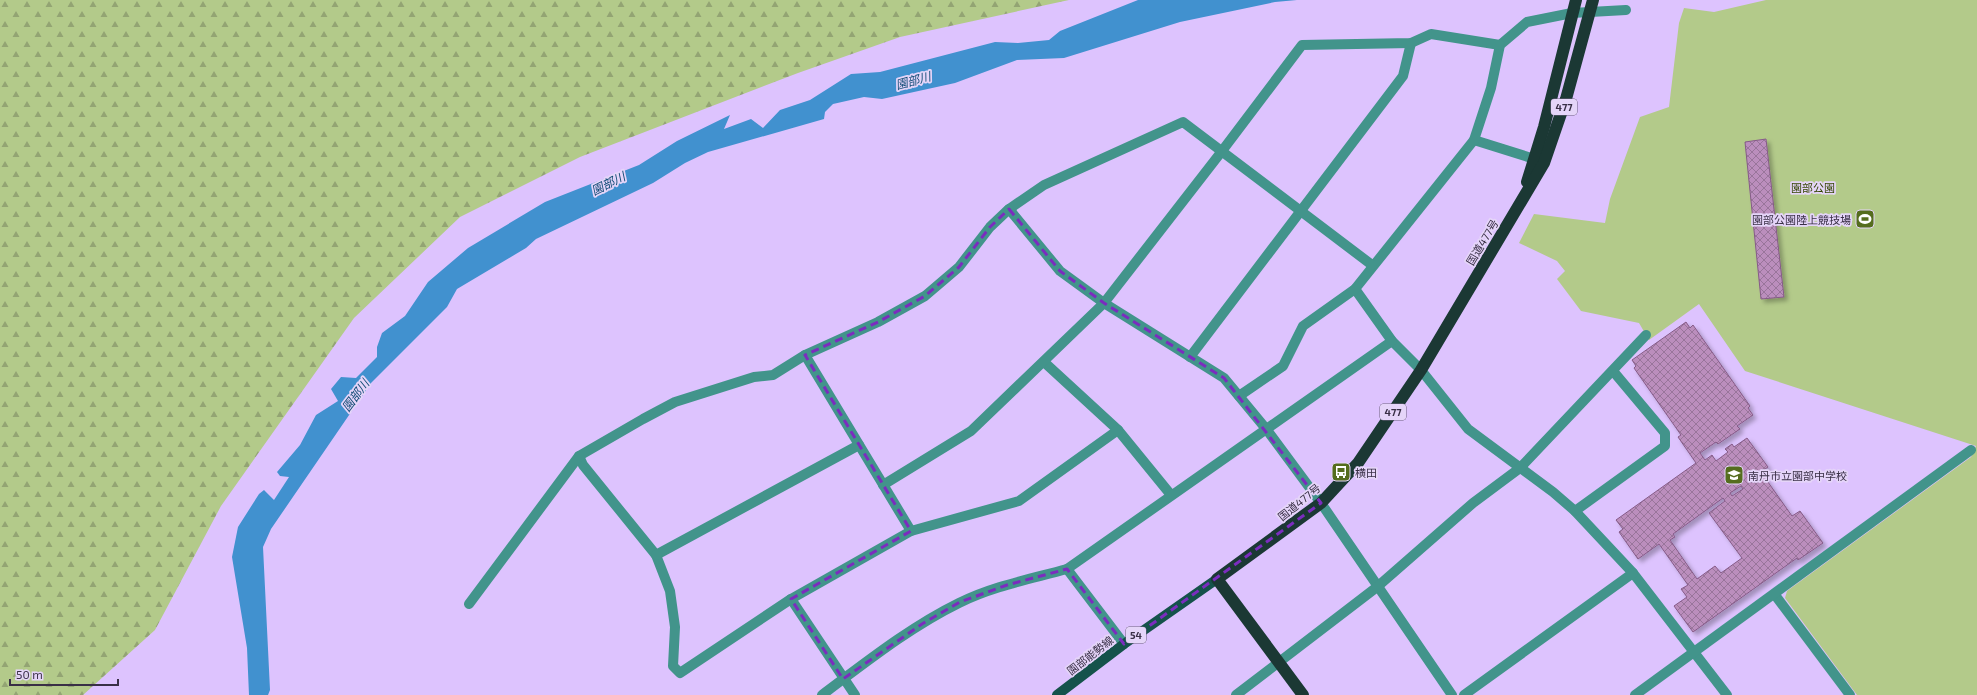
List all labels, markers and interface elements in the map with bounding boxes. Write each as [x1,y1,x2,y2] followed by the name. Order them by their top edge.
[894,68,934,91] water label: 園部川
[1551,99,1577,115] road number: 477
[589,168,629,197] water label: 園部川
[1791,181,1835,194] park label: 園部公園
[1854,208,1876,230] sports icon: 園部公園陸上競技場
[1752,213,1851,226] place label: 園部公園陸上競技場
[1463,217,1501,267] street label: 国道477号
[339,375,373,414] water label: 園部川
[1380,404,1406,420] road number: 477
[1330,461,1352,483] bus stop icon: 横田
[1723,464,1745,486] school or university icon: 南丹市立園部中学校
[1355,466,1377,479] place label: 横田
[1748,469,1847,482] place label: 南丹市立園部中学校
[1275,481,1323,523] street label: 国道477号
[1126,627,1146,643] road number: 54
[1064,633,1116,677] street label: 園部能勢線
[10,661,118,687] scale bar
[16,667,43,681] text: 50 m

